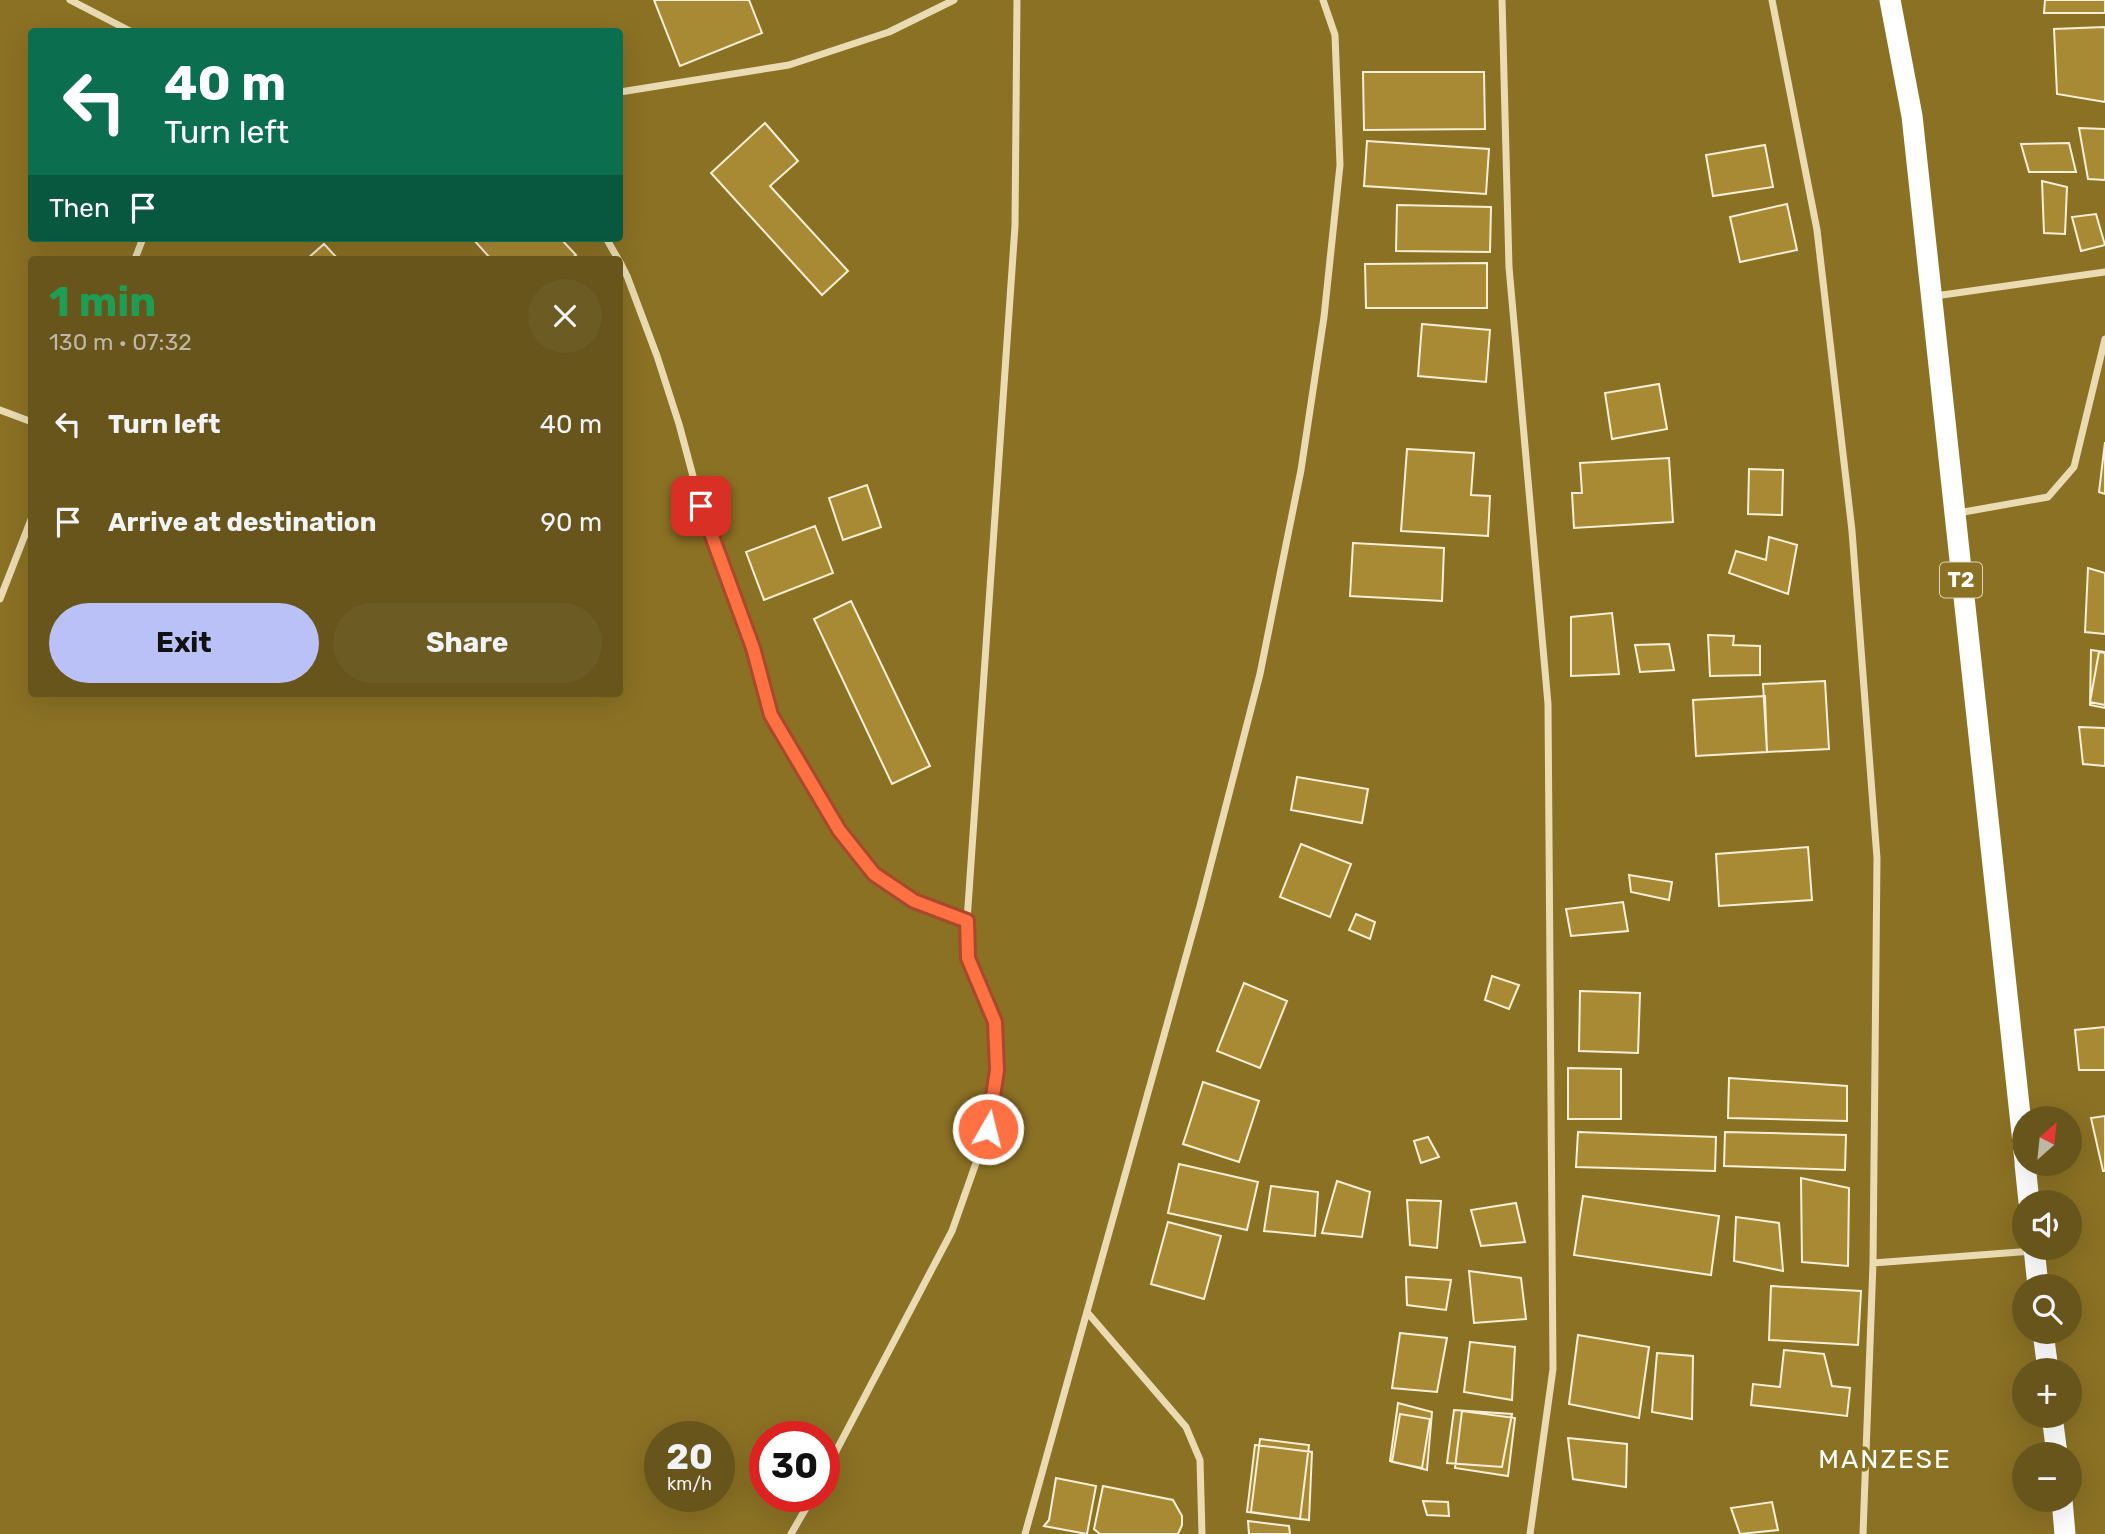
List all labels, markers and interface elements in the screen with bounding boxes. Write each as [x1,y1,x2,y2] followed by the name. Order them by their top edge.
[164,54,286,112] text: 40 m
[49,56,140,147] icon: left
[164,113,289,151] text: Turn left
[124,189,162,227] icon: arrive
[49,193,110,224] text: Then
[49,277,156,327] text: 1 min
[528,279,602,353] button: close
[49,328,192,356] text: 130 m · 07:32
[49,405,87,443] icon: left
[108,409,220,440] text: Turn left
[540,409,602,440] text: 40 m
[671,476,731,536] pin
[682,487,720,525] icon: arrive
[49,503,87,541] icon: arrive
[108,507,376,538] text: Arrive at destination
[541,507,602,538] text: 90 m
[1940,562,1982,598] road number: T2
[49,603,319,683] button: Exit
[333,603,602,683] button: Share
[951,1092,1025,1166] position arrow
[2012,1106,2082,1176] north arrow
[2012,1106,2082,1512] map controls
[2012,1190,2082,1260] button: sound
[2012,1274,2082,1344] button: search
[2012,1358,2082,1428] button: +
[749,1421,840,1512] speed limit sign: 30
[666,1436,713,1478] text: 20
[2012,1442,2082,1512] button: −
[1818,1444,1952,1475] district label: MANZESE
[667,1473,712,1495] text: km/h

